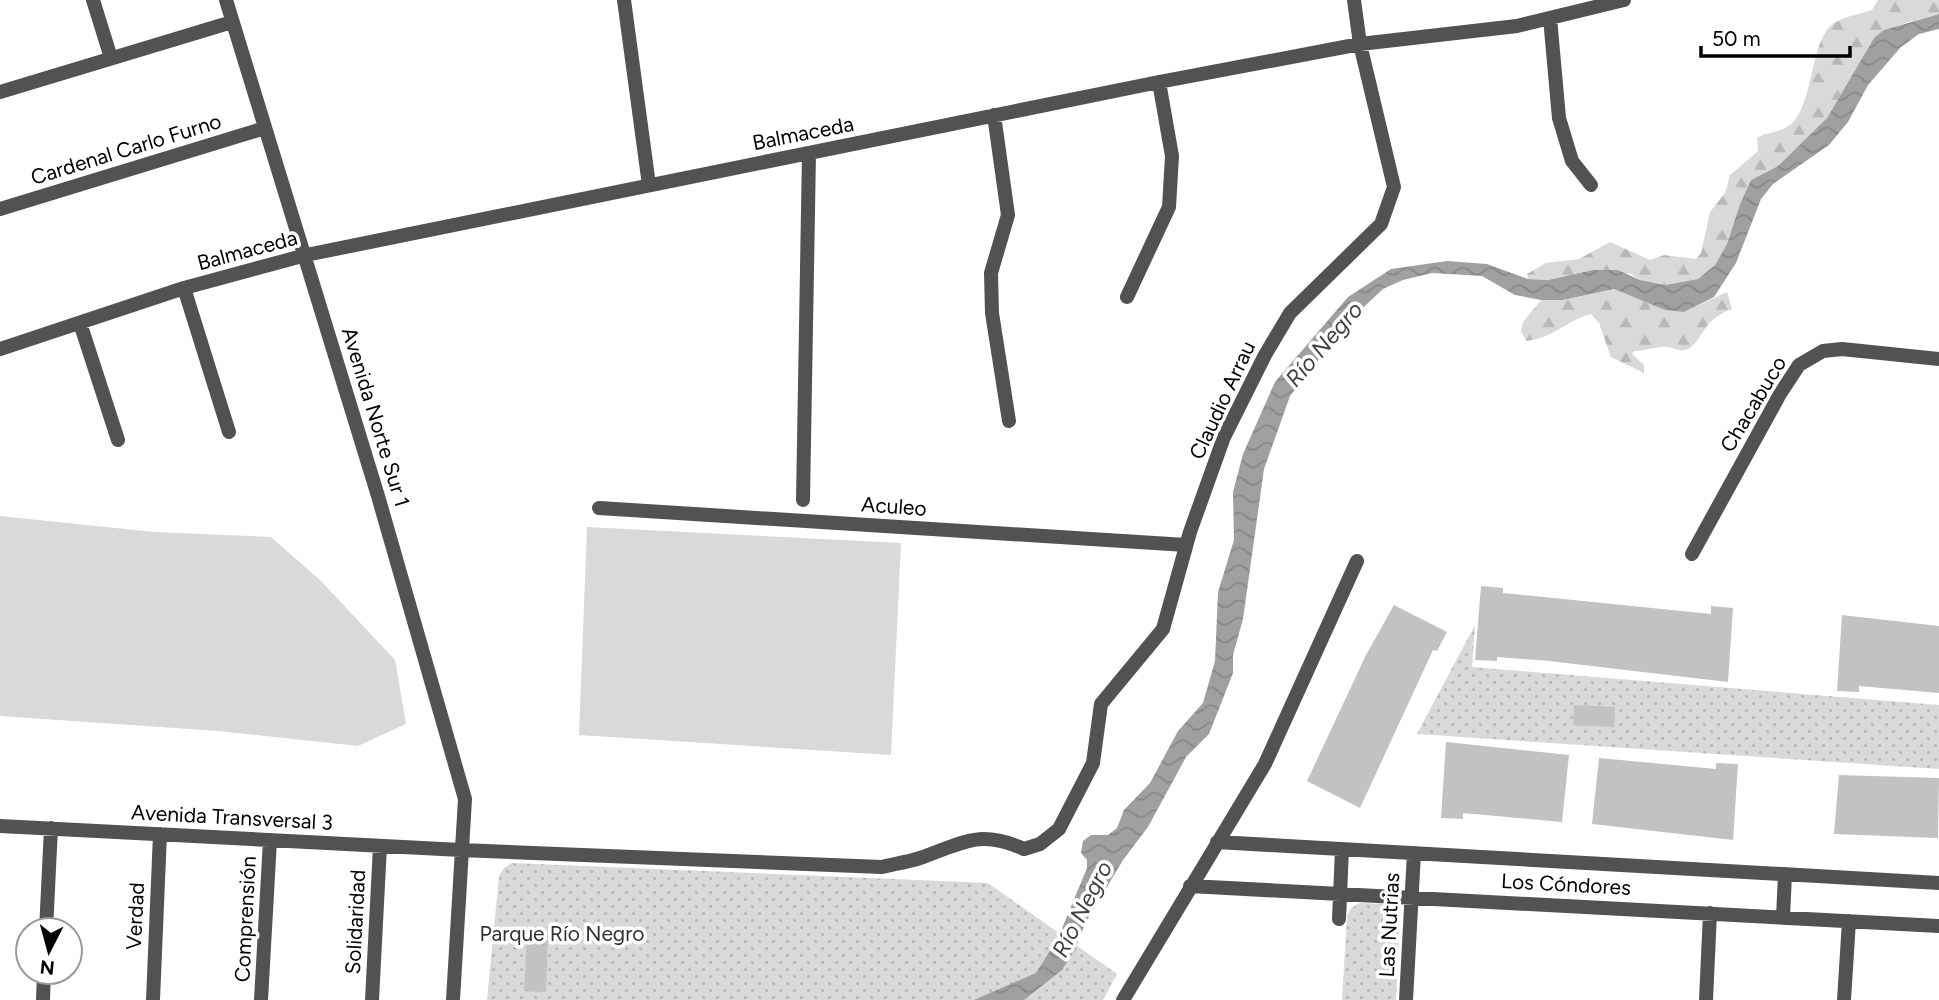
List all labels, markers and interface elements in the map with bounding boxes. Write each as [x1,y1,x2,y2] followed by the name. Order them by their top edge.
[1701,14,1850,58] scale bar
[1712,26,1761,51] text: 50 m
[28,108,224,190] street label: Cardenal Carlo Furno
[750,111,856,155] street label: Balmaceda
[194,225,300,275] street label: Balmaceda
[1279,296,1369,392] water label: Río Negro
[337,324,415,510] street label: Avenida Norte Sur 1
[1184,337,1260,463] street label: Claudio Arrau
[1715,352,1791,456] street label: Chacabuco
[860,491,928,521] street label: Aculeo
[131,799,333,835] street label: Avenida Transversal 3
[229,855,261,983] street label: Comprensión
[1046,856,1118,962] water label: Río Negro
[1500,868,1632,900] street label: Los Cóndores
[340,869,370,975] street label: Solidaridad
[1374,872,1404,978] street label: Las Nutrias
[121,882,149,950] street label: Verdad
[14,916,84,986] north arrow
[480,921,644,946] park label: Parque Río Negro
[39,955,56,980] text: N

